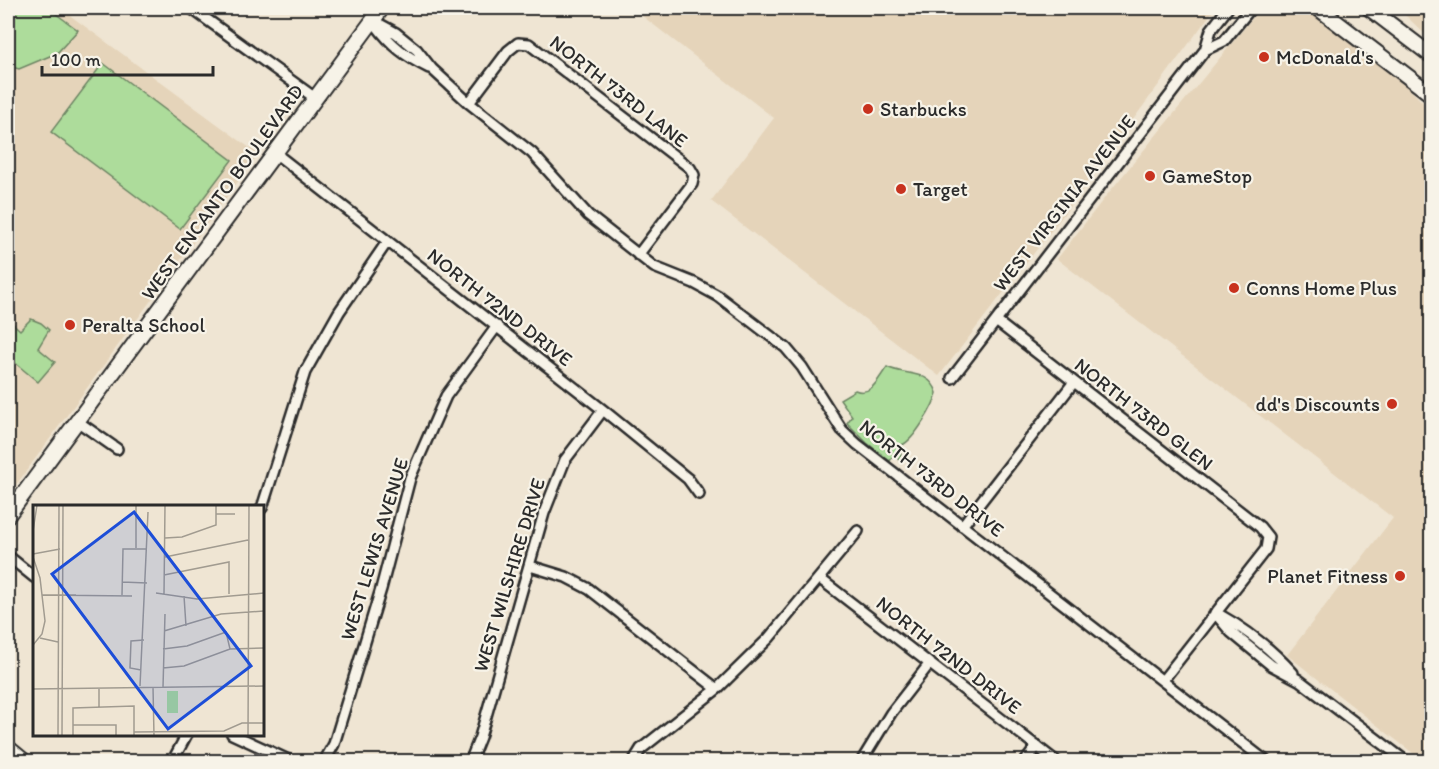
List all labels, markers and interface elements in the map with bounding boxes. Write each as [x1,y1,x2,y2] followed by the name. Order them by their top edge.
[545,30,693,152] street label: NORTH 73RD LANE
[42,39,213,77] scale bar
[1276,45,1374,69] place label: McDonald's
[51,49,101,71] text: 100 m
[1257,50,1271,64] marker: McDonald's
[136,79,308,305] street label: WEST ENCANTO BOULEVARD
[880,97,967,121] place label: Starbucks
[861,102,875,116] marker: Starbucks
[988,110,1140,296] street label: WEST VIRGINIA AVENUE
[1162,164,1252,188] place label: GameStop
[1143,169,1157,183] marker: GameStop
[913,177,968,201] place label: Target
[894,182,908,196] marker: Target
[423,243,577,371] street label: NORTH 72ND DRIVE
[1246,276,1397,300] place label: Conns Home Plus
[1227,281,1241,295] marker: Conns Home Plus
[82,313,205,337] place label: Peralta School
[63,318,77,332] marker: Peralta School
[1070,352,1218,476] street label: NORTH 73RD GLEN
[1256,392,1380,416] place label: dd's Discounts
[1385,397,1399,411] marker: dd's Discounts
[855,414,1009,542] street label: NORTH 73RD DRIVE
[335,455,413,643] street label: WEST LEWIS AVENUE
[468,475,550,675] street label: WEST WILSHIRE DRIVE
[33,505,264,736] inset map
[1267,564,1388,588] place label: Planet Fitness
[1393,569,1407,583] marker: Planet Fitness
[872,591,1026,719] street label: NORTH 72ND DRIVE

